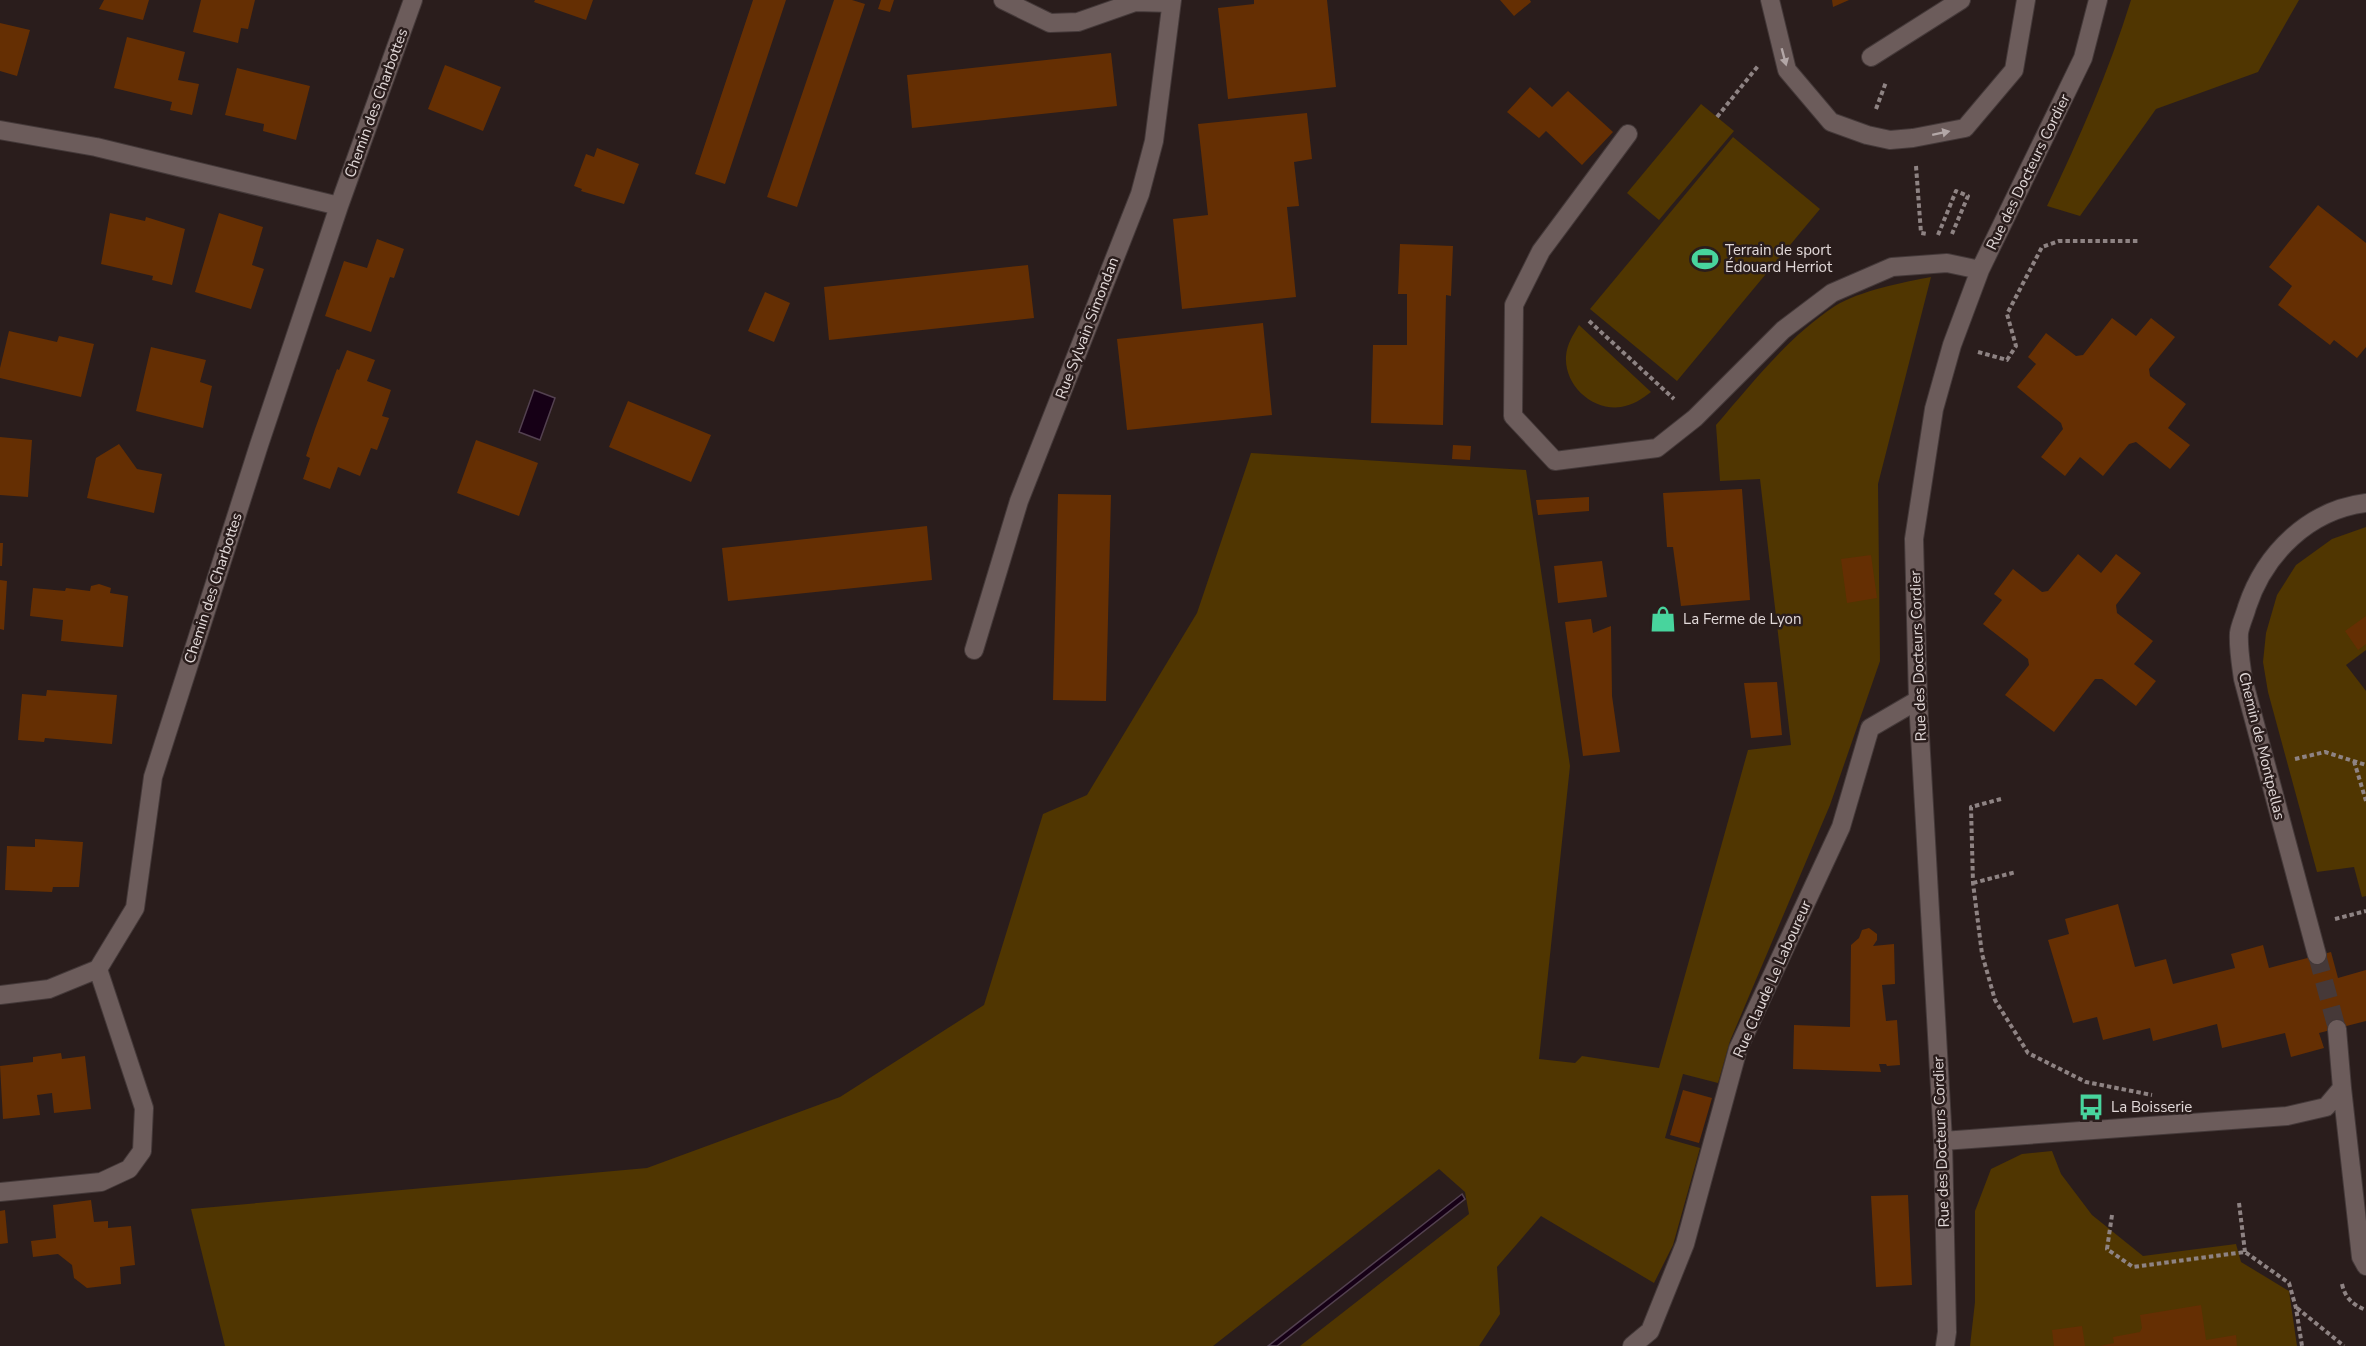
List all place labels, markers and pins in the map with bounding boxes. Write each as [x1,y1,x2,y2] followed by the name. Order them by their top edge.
[1725,240,1833,277] place label: Terrain de sport Édouard Herriot
[1690,244,1720,274] sports icon: Terrain de sport Édouard Herriot
[1648,604,1678,634] shop icon: La Ferme de Lyon
[1683,609,1801,629] place label: La Ferme de Lyon
[2076,1092,2106,1122] bus stop icon: La Boisserie
[2111,1097,2192,1117] place label: La Boisserie

